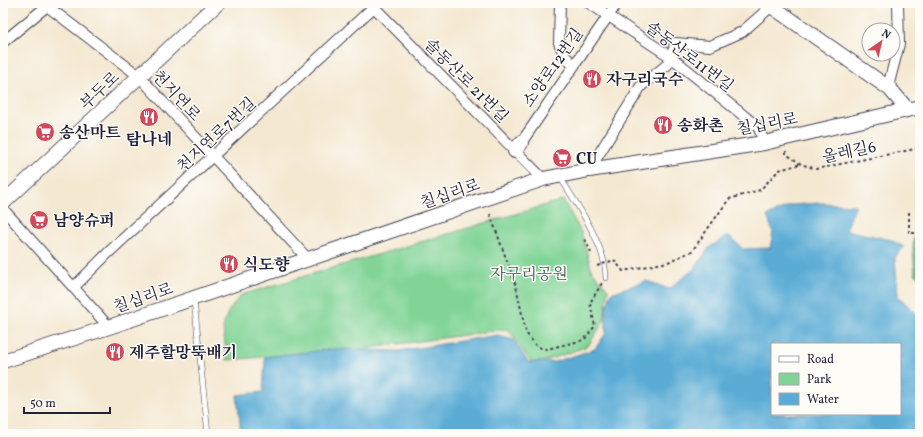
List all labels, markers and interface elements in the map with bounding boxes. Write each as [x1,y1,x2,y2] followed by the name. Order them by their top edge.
[640,17,737,98] street label: 솔동산로11번길
[861,22,901,62] north arrow
[518,24,589,112] street label: 소양로12번길
[878,26,893,43] text: N
[419,34,513,128] street label: 솔동산로 21번길
[146,66,205,127] street label: 천지연로
[76,67,125,115] street label: 부두로
[581,68,603,90] restaurant icon: 자구리국수
[606,70,684,92] place label: 자구리국수
[173,93,262,178] street label: 천지연로7번길
[138,106,160,128] restaurant icon: 탐나네
[735,108,800,142] street label: 칠십리로
[652,114,674,136] restaurant icon: 송화촌
[677,116,724,138] place label: 송화촌
[34,121,56,143] supermarket icon: 송산마트
[59,123,121,145] place label: 송산마트
[126,130,172,152] place label: 탐나네
[820,137,878,169] street label: 올레길6
[551,147,573,169] supermarket icon: CU
[576,149,597,171] place label: CU
[418,174,484,215] street label: 칠십리로
[28,209,50,231] supermarket icon: 남양슈퍼
[53,211,115,233] place label: 남양슈퍼
[218,253,240,275] restaurant icon: 식도향
[243,255,290,277] place label: 식도향
[490,264,568,286] park label: 자구리공원
[111,278,177,319] street label: 칠십리로
[104,341,126,363] restaurant icon: 제주할망뚝배기
[129,343,237,365] place label: 제주할망뚝배기
[771,343,901,415] legend
[807,352,834,368] text: Road
[807,372,832,388] text: Park
[24,389,110,415] scale bar
[807,392,839,408] text: Water
[30,396,56,412] text: 50 m

